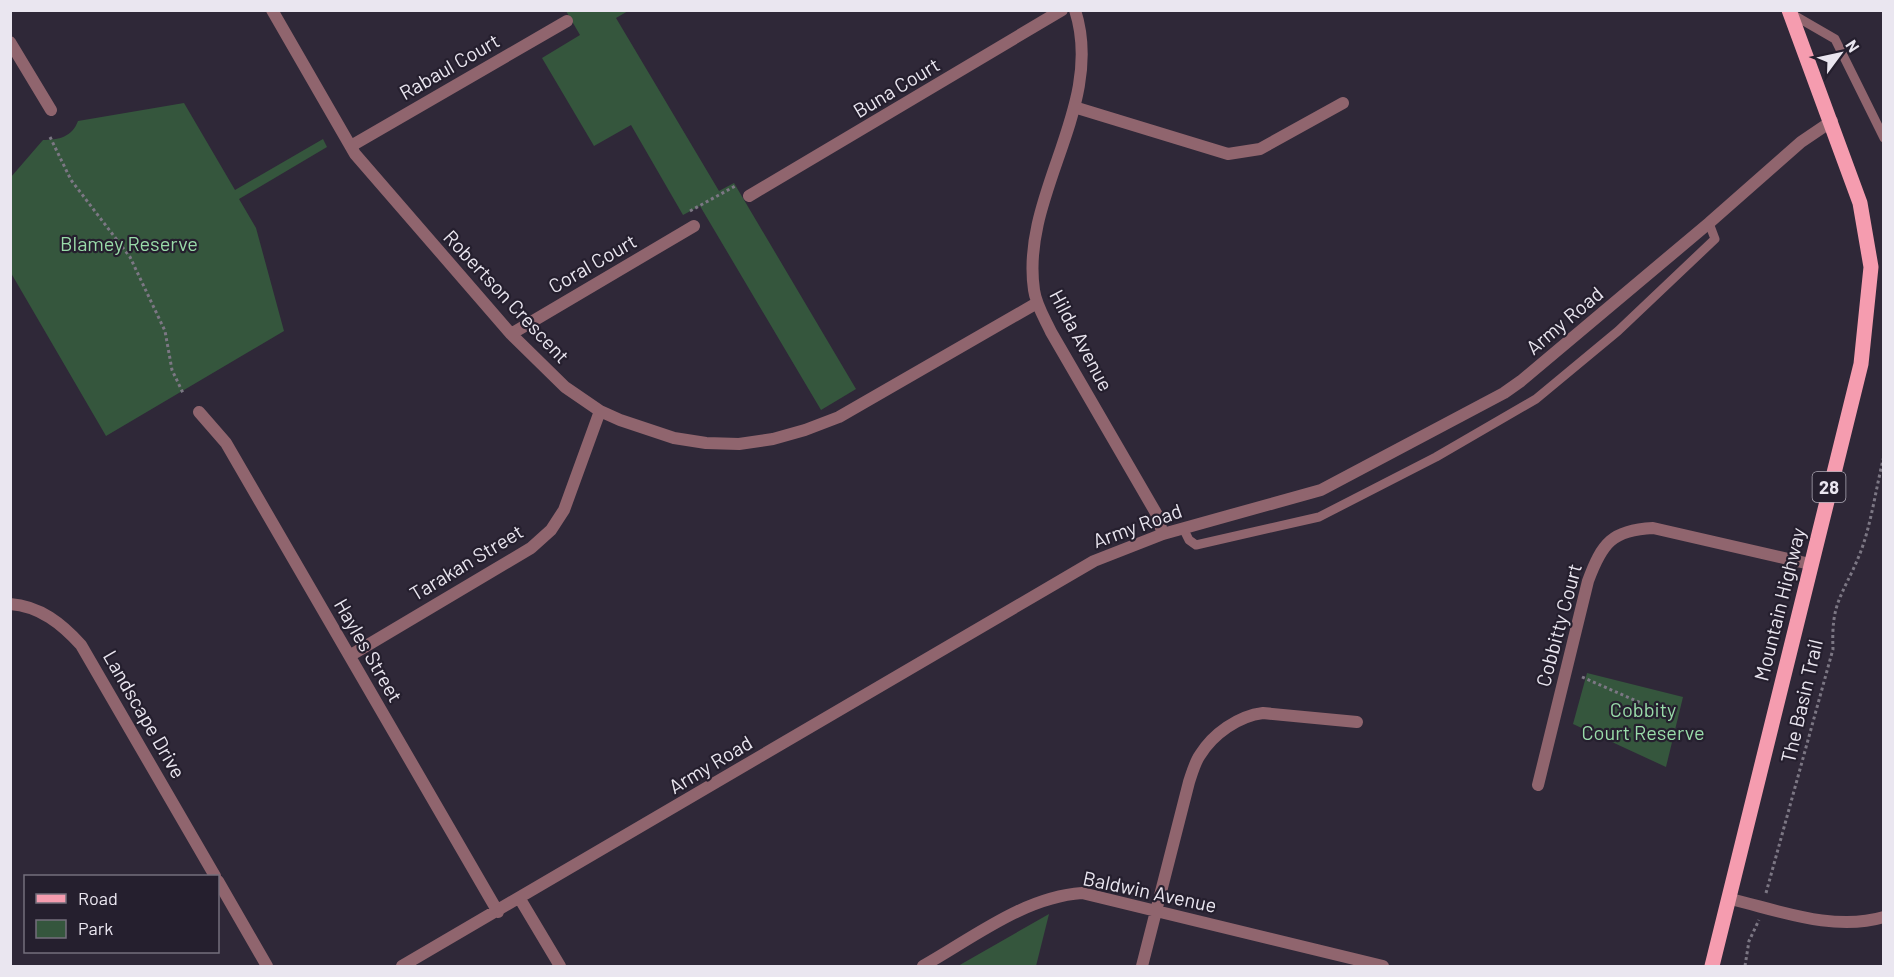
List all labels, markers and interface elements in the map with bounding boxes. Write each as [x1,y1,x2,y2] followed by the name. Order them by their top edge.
[1810,24,1870,84] north arrow
[395,28,503,104] street label: Rabaul Court
[1842,36,1864,55] text: N
[848,52,944,122] street label: Buna Court
[439,225,575,367] street label: Robertson Crescent
[544,228,640,298] street label: Coral Court
[60,231,198,255] park label: Blamey Reserve
[1521,281,1607,359] street label: Army Road
[1045,285,1119,395] street label: Hilda Avenue
[1812,472,1846,502] road number: 28
[1089,498,1185,552] street label: Army Road
[405,519,527,605] street label: Tarakan Street
[1748,525,1810,683] street label: Mountain Highway
[1530,561,1586,689] street label: Cobbitty Court
[330,594,408,706] street label: Hayles Street
[1775,637,1827,765] street label: The Basin Trail
[99,646,191,782] street label: Landscape Drive
[1581,697,1705,744] park label: Cobbity Court Reserve
[664,730,756,798] street label: Army Road
[1081,865,1219,917] street label: Baldwin Avenue
[24,875,219,953] legend
[78,887,118,909] text: Road
[78,917,113,939] text: Park

